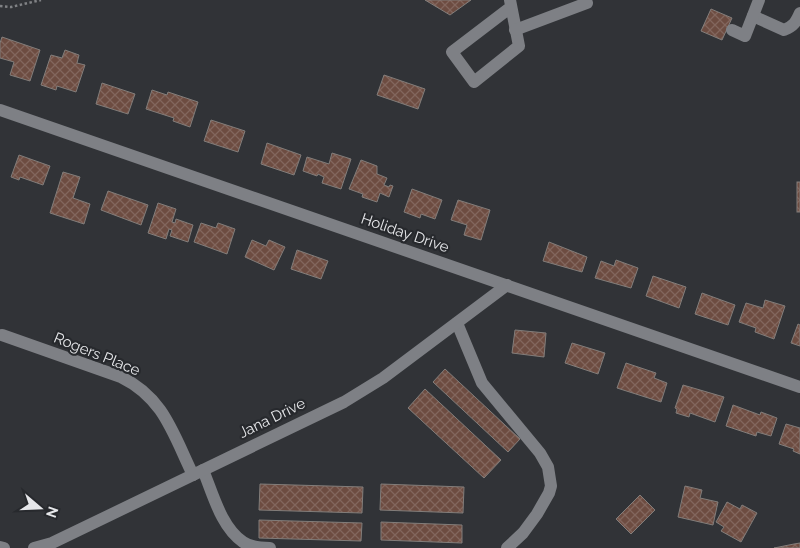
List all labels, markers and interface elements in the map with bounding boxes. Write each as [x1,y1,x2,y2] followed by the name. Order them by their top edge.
[359,210,452,257] street label: Holiday Drive
[51,329,143,380] street label: Rogers Place
[236,394,308,442] street label: Jana Drive
[15,483,65,533] north arrow
[43,505,62,520] text: N

